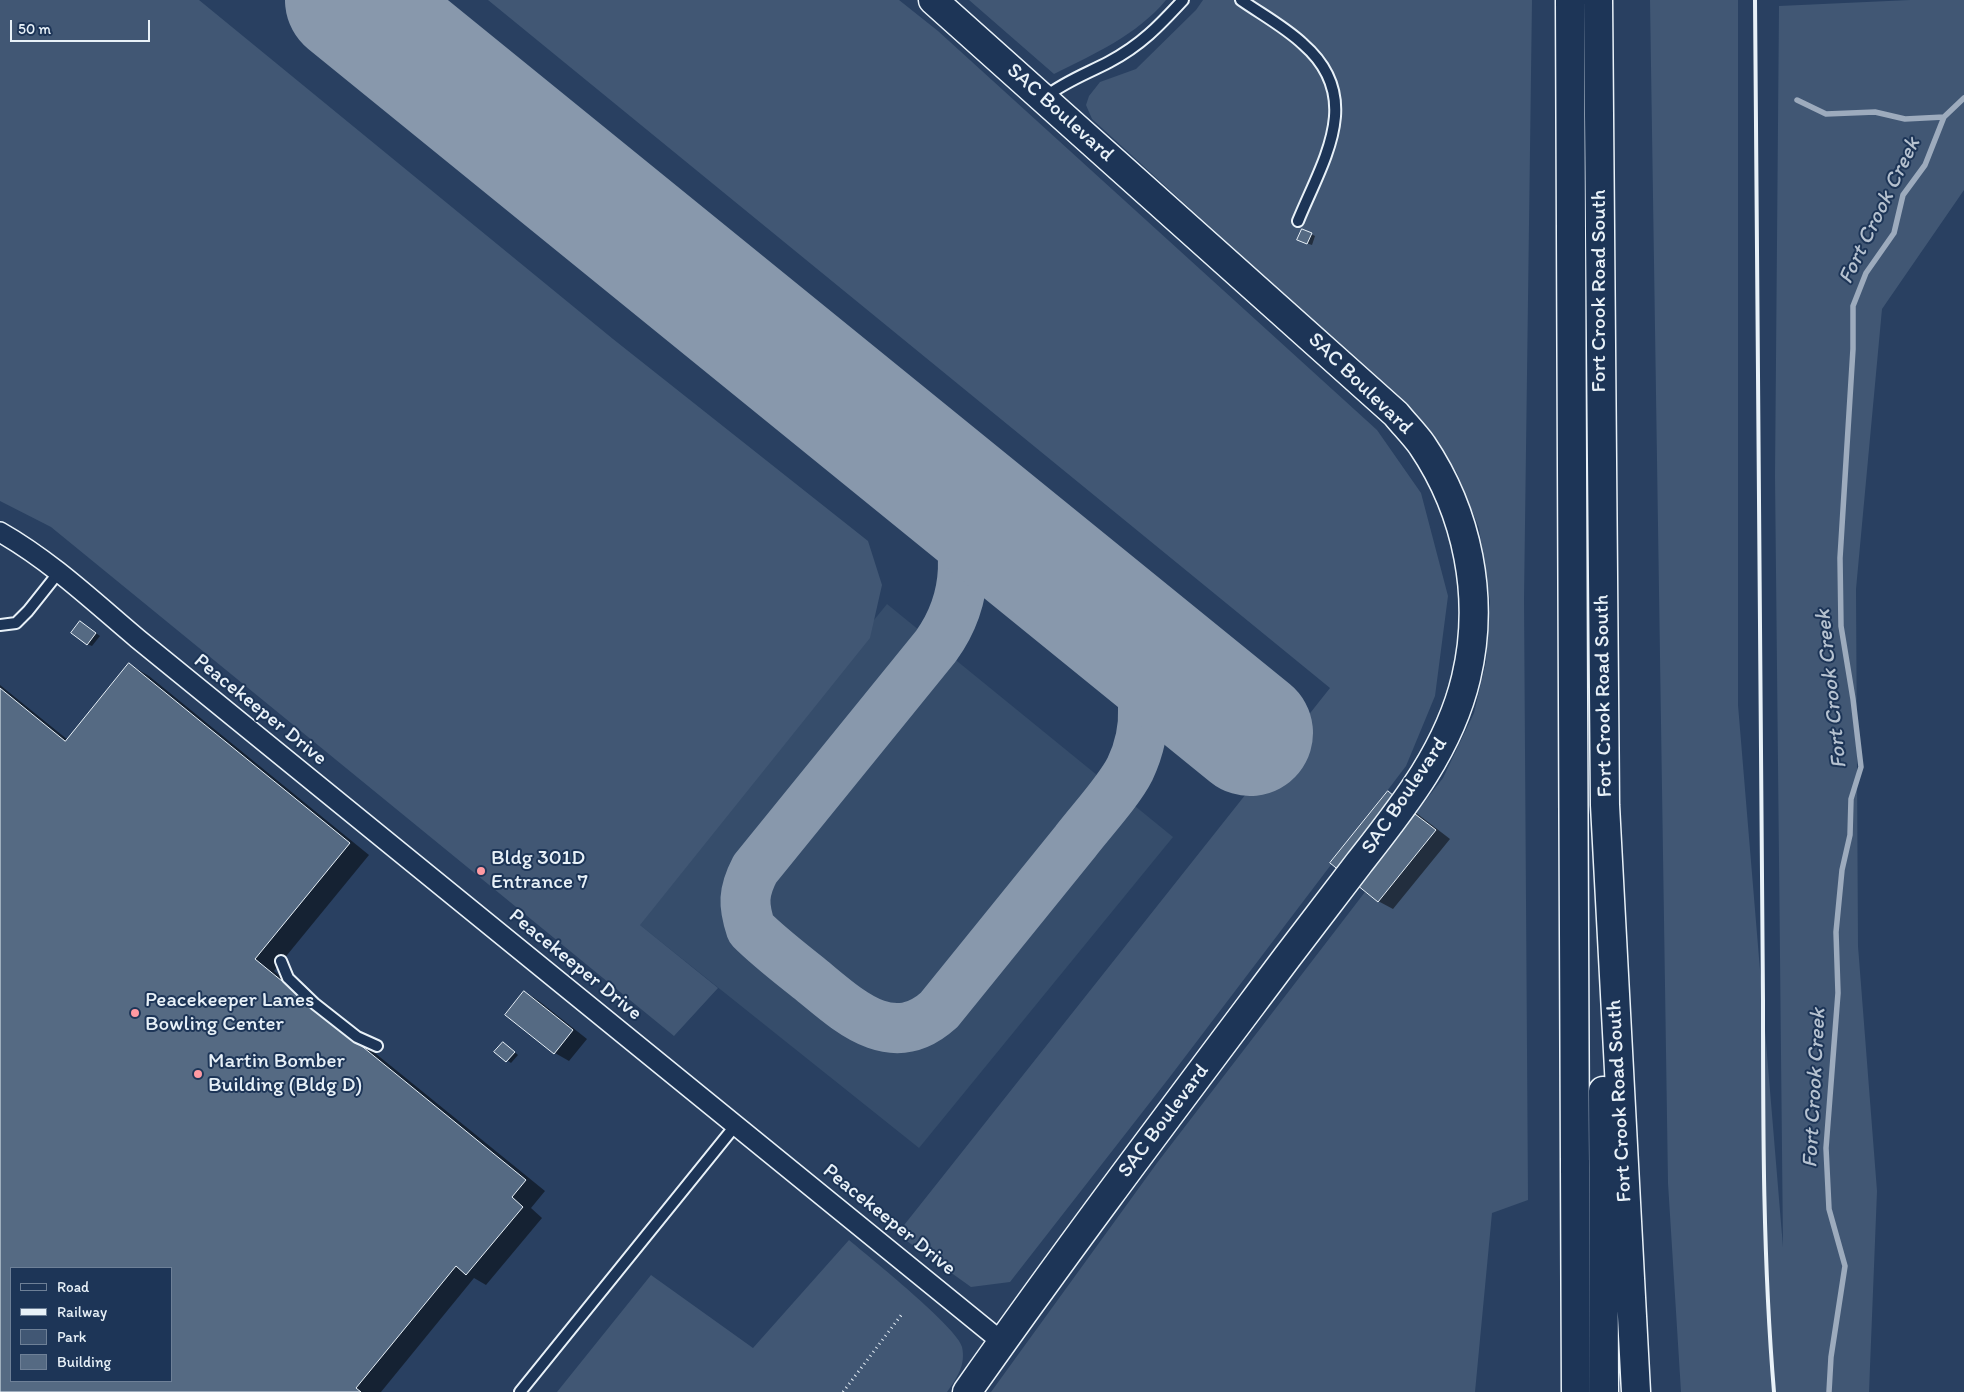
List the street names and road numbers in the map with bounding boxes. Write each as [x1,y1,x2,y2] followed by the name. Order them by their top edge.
[1001,58,1119,168] street label: SAC Boulevard
[1587,190,1613,392] street label: Fort Crook Road South
[1302,328,1418,440] street label: SAC Boulevard
[1590,594,1618,798] street label: Fort Crook Road South
[188,649,332,771] street label: Peacekeeper Drive
[1357,733,1453,859] street label: SAC Boulevard
[503,904,647,1026] street label: Peacekeeper Drive
[1602,999,1638,1203] street label: Fort Crook Road South
[1113,1059,1215,1183] street label: SAC Boulevard
[817,1159,961,1281] street label: Peacekeeper Drive

